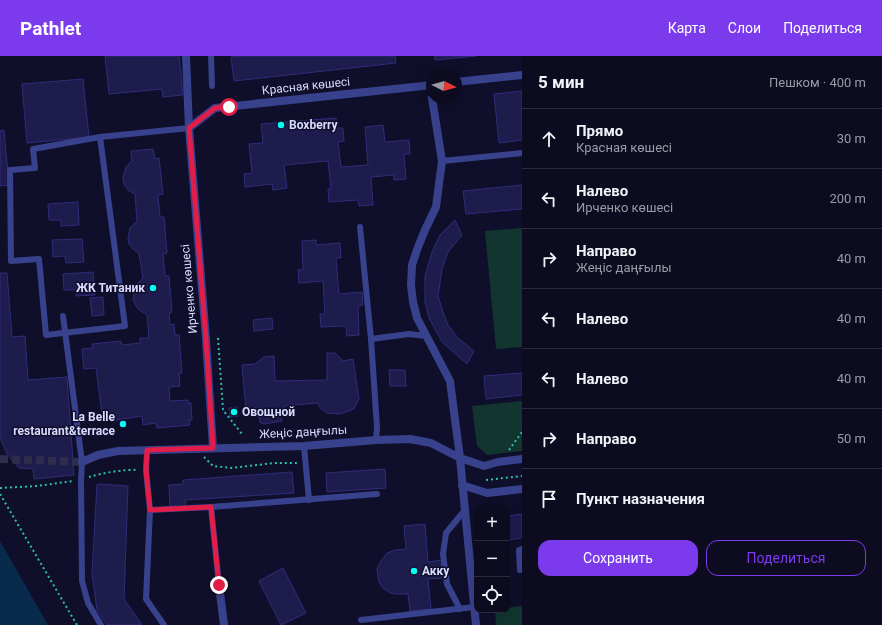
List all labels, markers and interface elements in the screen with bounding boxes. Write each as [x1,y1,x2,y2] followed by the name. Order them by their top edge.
[20,17,81,40] text: Pathlet
[668,20,706,36] text: Карта
[728,20,761,36] text: Слои
[783,20,862,36] text: Поделиться
[426,68,462,104] north arrow
[538,72,584,92] text: 5 мин
[261,74,351,98] street label: Красная көшесі
[769,75,866,90] text: Пешком · 400 m
[220,98,238,116] route start
[289,118,339,132] place label: Boxberry
[276,120,286,130] marker: Boxberry
[576,122,623,140] text: Прямо
[538,128,560,150] icon: ahead
[837,131,866,146] text: 30 m
[576,140,672,155] text: Красная көшесі
[576,182,628,200] text: Налево
[538,188,560,210] icon: left
[829,191,866,206] text: 200 m
[576,200,673,215] text: Ирченко көшесі
[576,242,637,260] text: Направо
[178,244,200,334] street label: Ирченко көшесі
[538,248,560,270] icon: right
[837,251,866,266] text: 40 m
[576,260,672,275] text: Жеңіс даңғылы
[76,281,145,295] place label: ЖК Титаник
[148,283,158,293] marker: ЖК Титаник
[538,308,560,330] icon: left
[576,310,628,328] text: Налево
[837,311,866,326] text: 40 m
[538,368,560,390] icon: left
[576,370,628,388] text: Налево
[837,371,866,386] text: 40 m
[242,405,295,419] place label: Овощной
[229,407,239,417] marker: Овощной
[13,410,116,438] place label: La Belle restaurant&terrace
[118,419,128,429] marker: La Belle restaurant&terrace
[259,423,347,441] street label: Жеңіс даңғылы
[538,428,560,450] icon: right
[576,430,637,448] text: Направо
[837,431,866,446] text: 50 m
[538,488,560,510] icon: arrive
[576,490,705,508] text: Пункт назначения
[474,505,510,613] map controls
[474,505,510,541] button: +
[538,540,698,576] button: Сохранить
[706,540,866,576] button: Поделиться
[474,541,510,577] button: −
[422,564,450,578] place label: Акку
[409,566,419,576] marker: Акку
[210,576,228,594] route end
[474,577,510,613] button: locate

